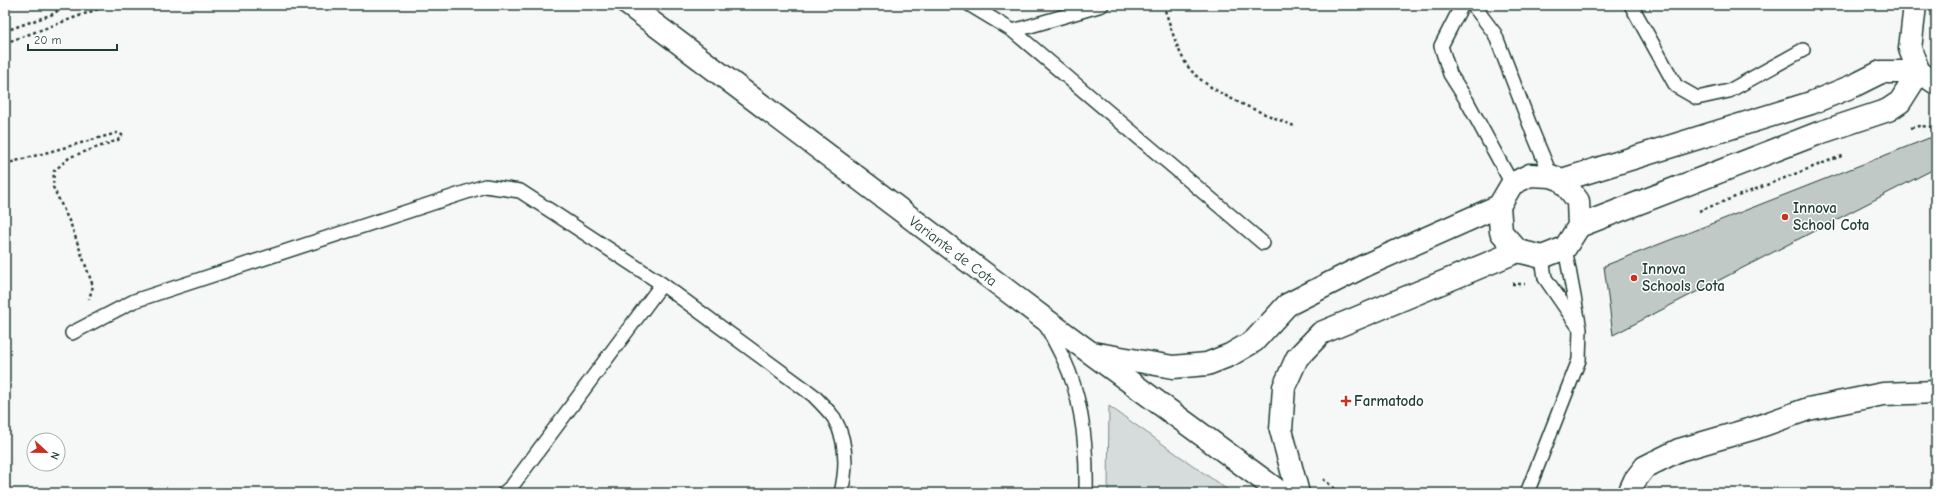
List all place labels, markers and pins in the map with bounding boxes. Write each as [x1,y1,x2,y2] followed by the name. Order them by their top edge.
[1793,199,1869,234] place label: Innova School Cota
[1780,212,1790,222] marker: Innova School Cota
[1642,260,1725,295] place label: Innova Schools Cota
[1629,273,1639,283] marker: Innova Schools Cota
[1354,392,1424,410] place label: Farmatodo
[1341,396,1351,406] marker: Farmatodo

